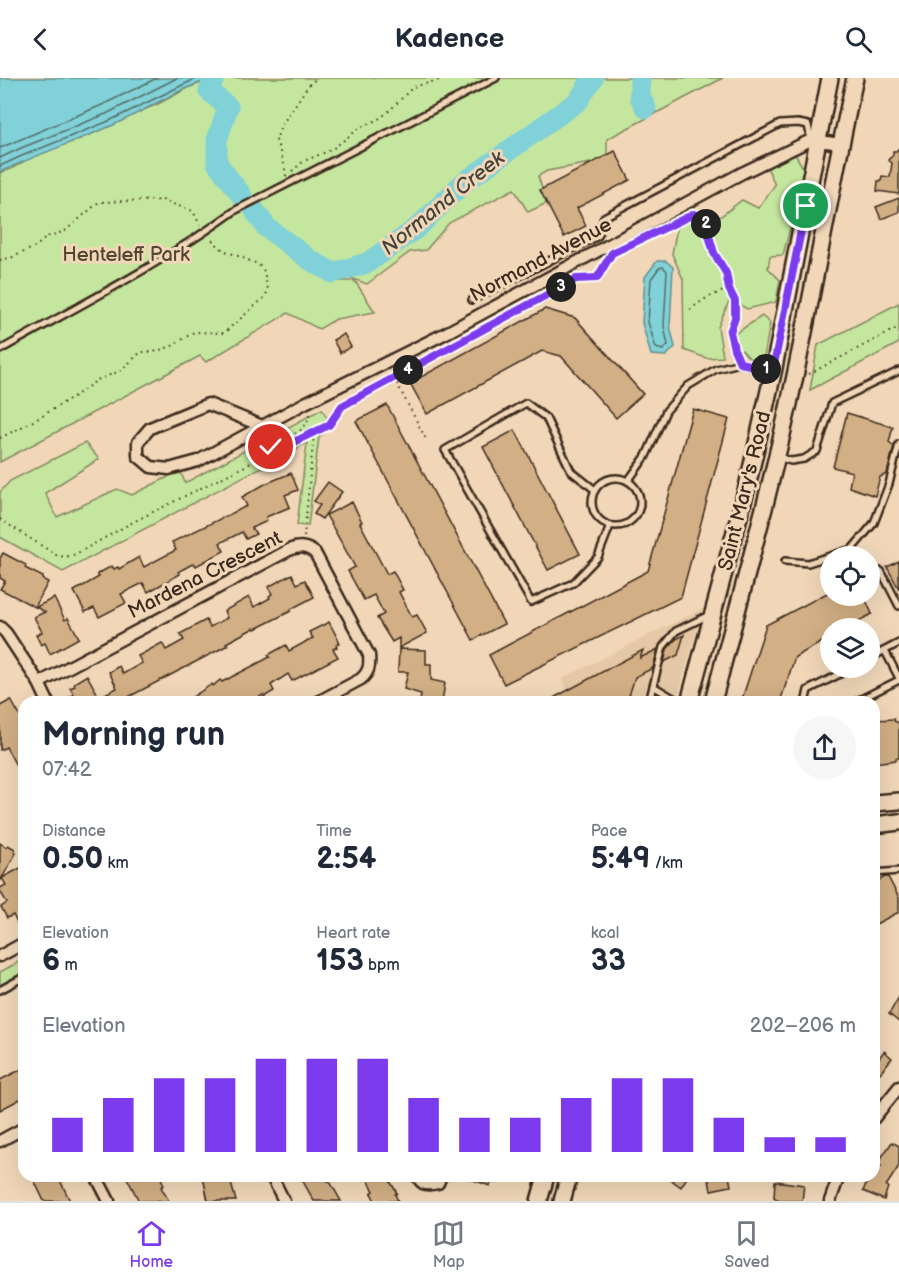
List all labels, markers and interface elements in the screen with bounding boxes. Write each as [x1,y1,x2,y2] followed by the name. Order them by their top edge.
[24,23,57,56] icon: back
[395,23,504,55] text: Kadence
[842,23,875,56] icon: search
[376,145,510,260] water label: Normand Creek
[780,180,831,231] pin
[789,189,822,222] icon: arrive
[691,209,721,239] pin: 2
[466,213,616,307] street label: Normand Avenue
[701,214,711,233] text: 2
[62,243,190,267] park label: Henteleff Park
[546,272,576,302] pin: 3
[556,277,566,296] text: 3
[751,354,781,384] pin: 1
[393,355,423,385] pin: 4
[763,359,769,378] text: 1
[403,360,413,379] text: 4
[714,409,776,573] street label: Saint Mary's Road
[245,421,296,472] pin
[254,430,287,463] icon: check
[124,526,286,624] street label: Mardena Crescent
[820,546,880,678] map controls
[820,546,880,606] button: locate
[820,618,880,678] button: layers
[42,715,225,755] text: Morning run
[793,716,856,779] button: share
[42,758,92,782] text: 07:42
[42,822,106,841] text: Distance
[316,822,352,841] text: Time
[591,822,627,841] text: Pace
[42,841,103,877] text: 0.50
[316,841,376,877] text: 2:54
[591,841,650,877] text: 5:49
[103,854,129,873] text: km
[650,854,683,873] text: /km
[42,924,109,943] text: Elevation
[316,924,390,943] text: Heart rate
[591,924,619,943] text: kcal
[42,943,60,979] text: 6
[316,943,364,979] text: 153
[591,943,626,979] text: 33
[60,956,78,975] text: m
[364,956,400,975] text: bpm
[42,1014,125,1038] text: Elevation
[750,1014,856,1038] text: 202–206 m
[130,1217,173,1272] tab: Home
[432,1217,465,1272] tab: Map
[724,1217,769,1272] tab: Saved

